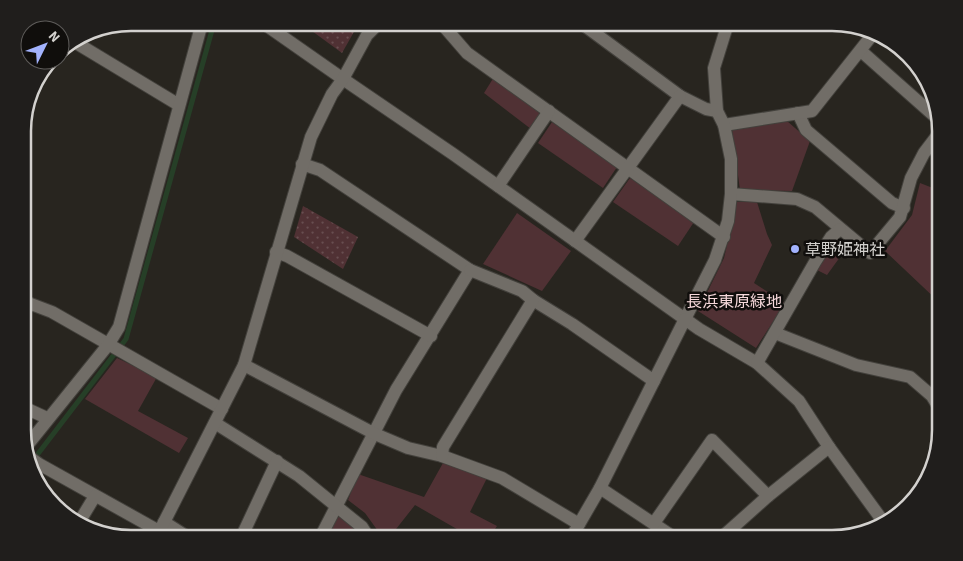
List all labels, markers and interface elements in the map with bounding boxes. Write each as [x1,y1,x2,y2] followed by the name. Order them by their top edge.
[20,20,70,70] north arrow
[43,27,64,47] text: N
[805,239,885,261] place label: 草野姫神社
[789,243,801,255] marker: 草野姫神社
[686,291,782,313] park label: 長浜東原緑地

